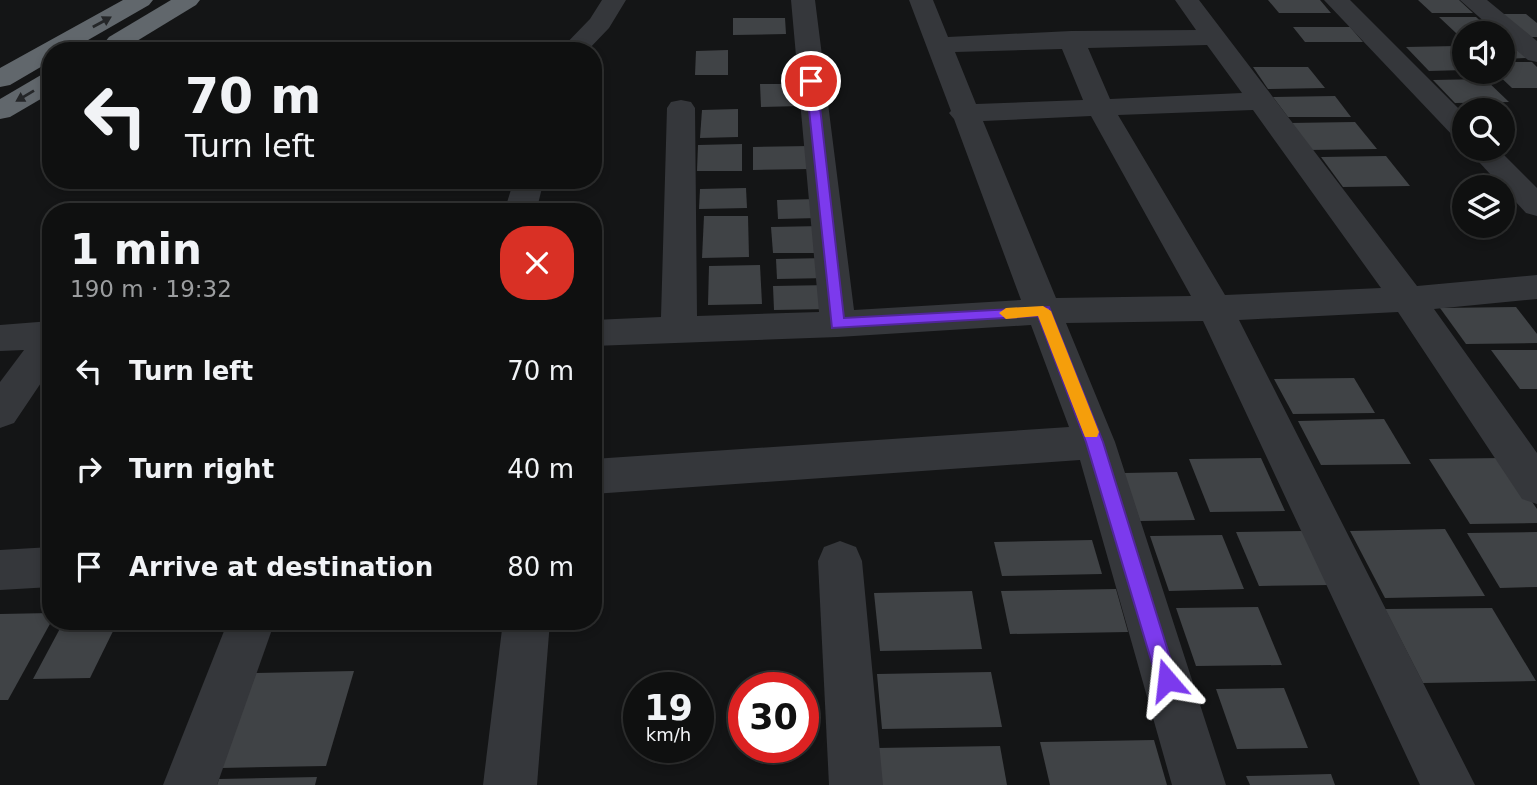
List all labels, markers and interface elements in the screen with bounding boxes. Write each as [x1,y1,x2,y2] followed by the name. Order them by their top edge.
[93,16,112,28] one-way arrow
[1452,21,1515,238] map controls
[1452,21,1515,84] button: sound
[781,51,841,111] pin
[792,62,830,100] icon: arrive
[185,68,321,125] text: 70 m
[70,70,161,161] icon: left
[16,90,35,103] one-way arrow
[1452,98,1515,161] button: search
[185,127,315,165] text: Turn left
[1452,175,1515,238] button: layers
[70,225,202,274] text: 1 min
[500,226,574,300] button: close
[70,276,232,302] text: 190 m · 19:32
[70,352,108,390] icon: left
[129,356,253,386] text: Turn left
[507,356,574,386] text: 70 m
[70,450,108,488] icon: right
[129,454,274,484] text: Turn right
[507,454,574,484] text: 40 m
[70,548,108,586] icon: arrive
[129,552,433,582] text: Arrive at destination
[507,552,574,582] text: 80 m
[1130,643,1204,717] position arrow
[728,672,819,763] speed limit sign: 30
[644,688,693,728] text: 19
[646,724,691,745] text: km/h

